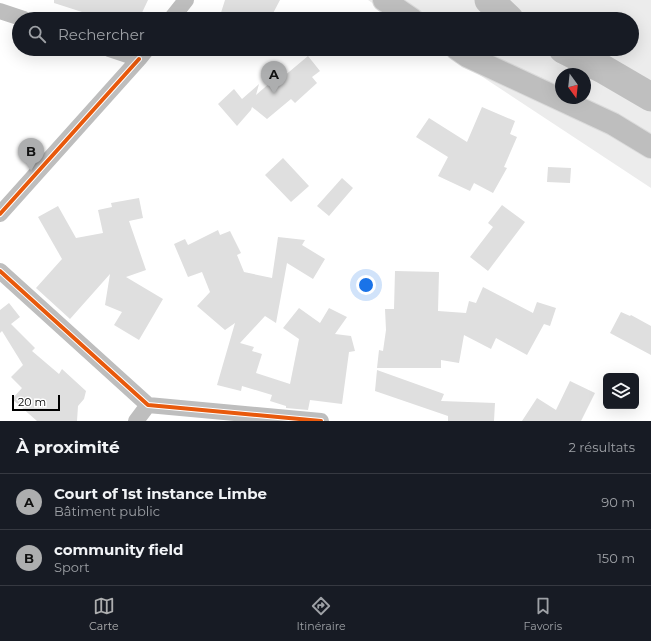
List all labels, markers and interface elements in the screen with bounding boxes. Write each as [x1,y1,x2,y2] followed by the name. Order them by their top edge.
[12,12,639,56] search box
[26,23,48,45] icon: search
[58,25,145,44] text: Rechercher
[261,61,287,94] pin: A
[555,68,591,104] north arrow
[18,138,44,171] pin: B
[356,275,376,295] your location
[603,373,639,409] map controls
[603,373,639,409] button: layers
[12,393,60,412] scale bar
[18,395,46,409] text: 20 m
[16,437,120,457] text: À proximité
[569,439,635,455] text: 2 résultats
[54,484,267,503] text: Court of 1st instance Limbe
[24,494,34,510] text: A
[601,494,635,510] text: 90 m
[54,503,160,519] text: Bâtiment public
[54,540,183,559] text: community field
[24,550,34,566] text: B
[597,550,635,566] text: 150 m
[54,559,90,575] text: Sport
[89,595,119,633] tab: Carte
[297,595,346,633] tab: Itinéraire
[524,595,562,633] tab: Favoris

